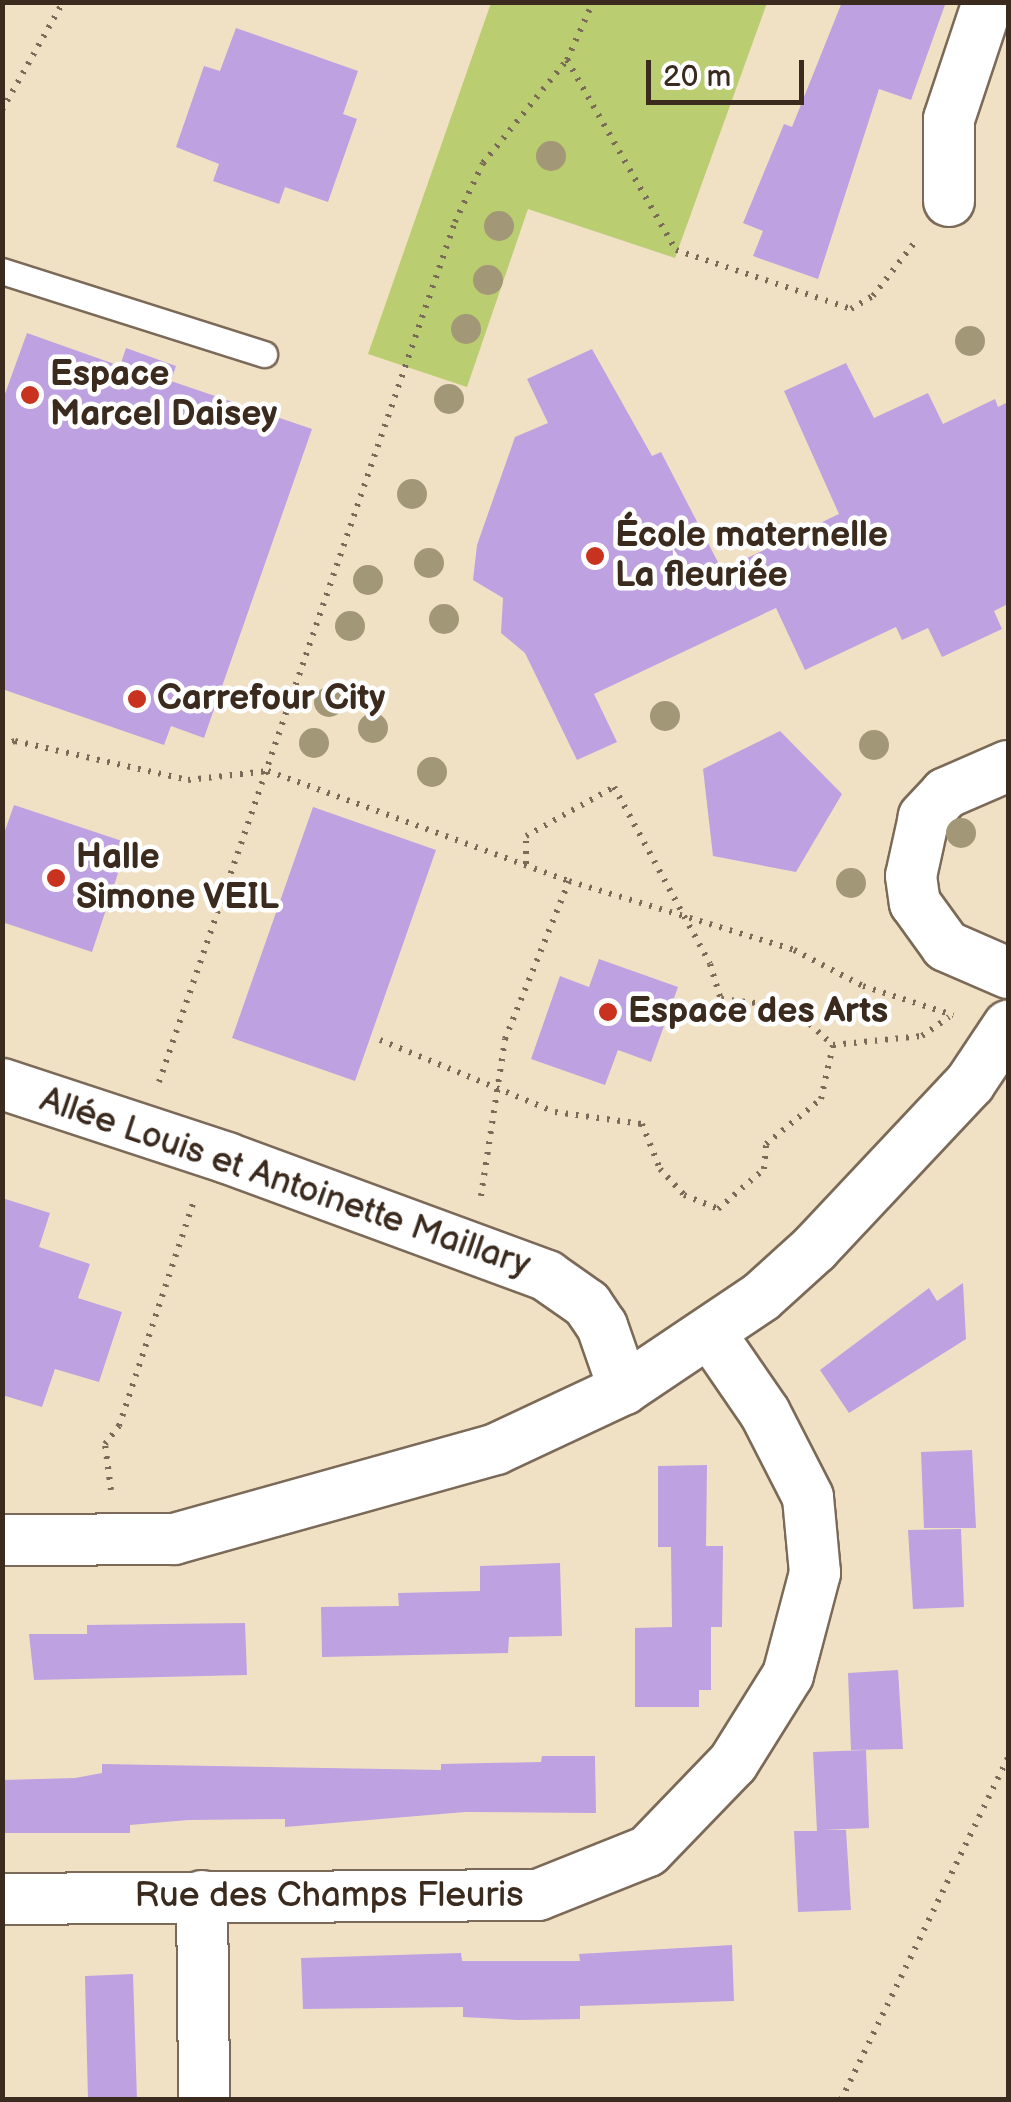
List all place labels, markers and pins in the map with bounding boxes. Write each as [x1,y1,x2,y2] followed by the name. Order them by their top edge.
[50,354,277,436] place label: Espace Marcel Daisey
[19,384,41,406] marker: Espace Marcel Daisey
[615,515,888,597] place label: École maternelle La fleuriée
[584,545,606,567] marker: École maternelle La fleuriée
[157,678,385,720] place label: Carrefour City
[126,688,148,710] marker: Carrefour City
[76,837,281,919] place label: Halle Simone VEIL
[45,867,67,889] marker: Halle Simone VEIL
[628,991,888,1033] place label: Espace des Arts
[597,1001,619,1023] marker: Espace des Arts

